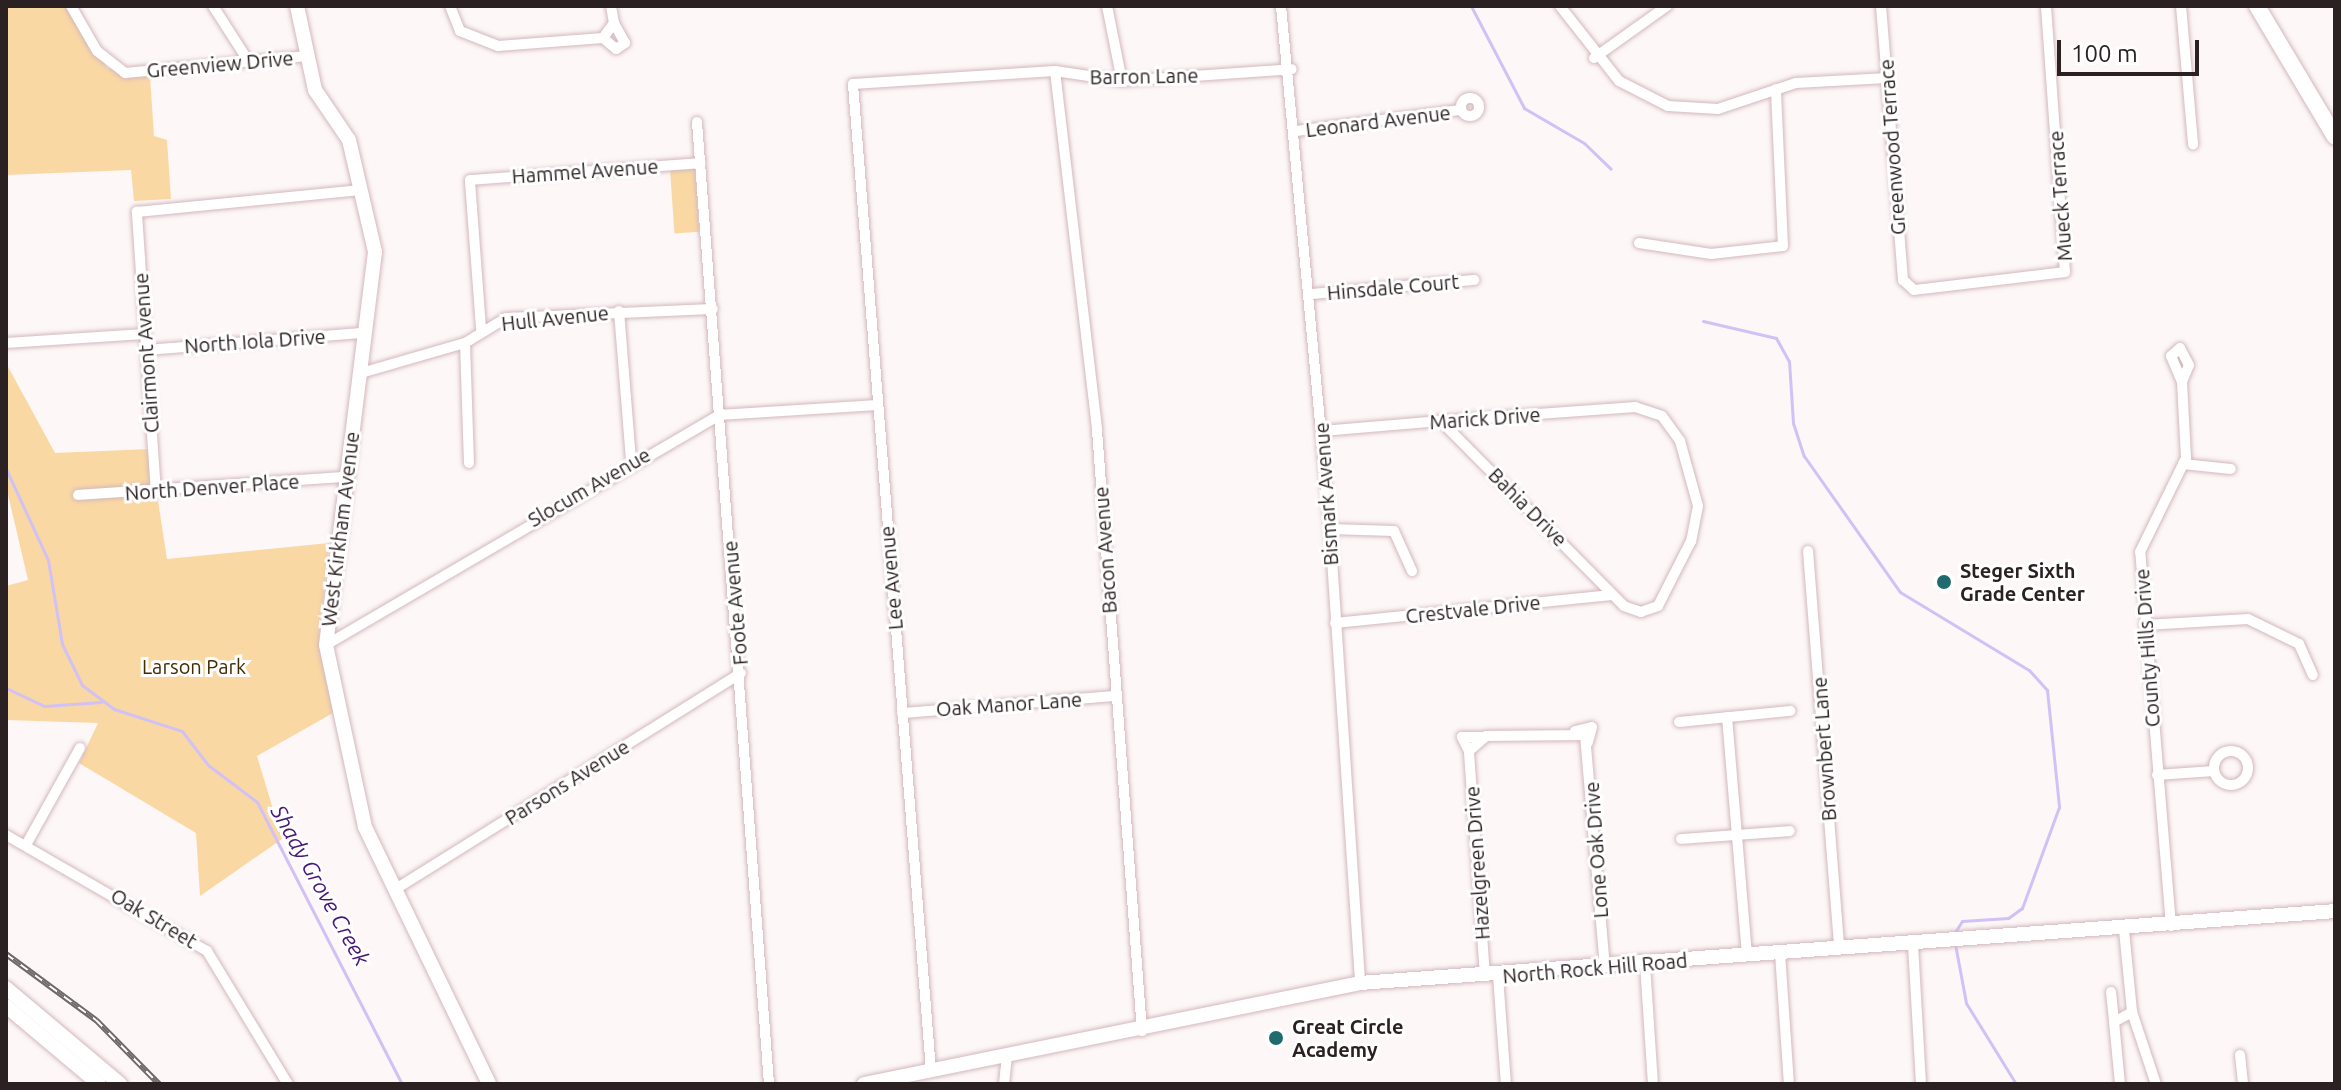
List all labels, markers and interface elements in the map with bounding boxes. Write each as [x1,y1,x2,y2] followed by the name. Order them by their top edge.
[2061,24,2203,74] scale bar
[2071,40,2138,67] text: 100 m
[146,46,294,82] street label: Greenview Drive
[1874,58,1910,236] street label: Greenwood Terrace
[1089,63,1199,89] street label: Barron Lane
[1304,100,1452,142] street label: Leonard Avenue
[2043,130,2077,262] street label: Mueck Terrace
[511,154,659,188] street label: Hammel Avenue
[1326,269,1460,305] street label: Hinsdale Court
[128,272,164,434] street label: Clairmont Avenue
[500,300,610,336] street label: Hull Avenue
[184,324,326,358] street label: North Iola Drive
[1429,402,1541,434] street label: Marick Drive
[1309,422,1343,566] street label: Bismark Avenue
[316,430,364,628] street label: West Kirkham Avenue
[524,442,654,532] street label: Slocum Avenue
[1484,463,1572,551] street label: Bahia Drive
[124,469,300,505] street label: North Denver Place
[1089,486,1121,614] street label: Bacon Avenue
[875,525,907,631] street label: Lee Avenue
[718,540,752,666] street label: Foote Avenue
[1960,558,2085,605] place label: Steger Sixth Grade Center
[2129,568,2165,728] street label: County Hills Drive
[1935,573,1953,591] marker: Steger Sixth Grade Center
[1404,590,1542,628] street label: Crestvale Drive
[142,654,246,678] park label: Larson Park
[1807,676,1841,822] street label: Brownbert Lane
[935,687,1083,721] street label: Oak Manor Lane
[500,734,634,830] street label: Parsons Avenue
[1579,781,1613,919] street label: Lone Oak Drive
[1460,785,1494,941] street label: Hazelgreen Drive
[266,800,376,970] water label: Shady Grove Creek
[107,883,201,953] street label: Oak Street
[1502,948,1688,988] street label: North Rock Hill Road
[1292,1014,1403,1061] place label: Great Circle Academy
[1267,1029,1285,1047] marker: Great Circle Academy

